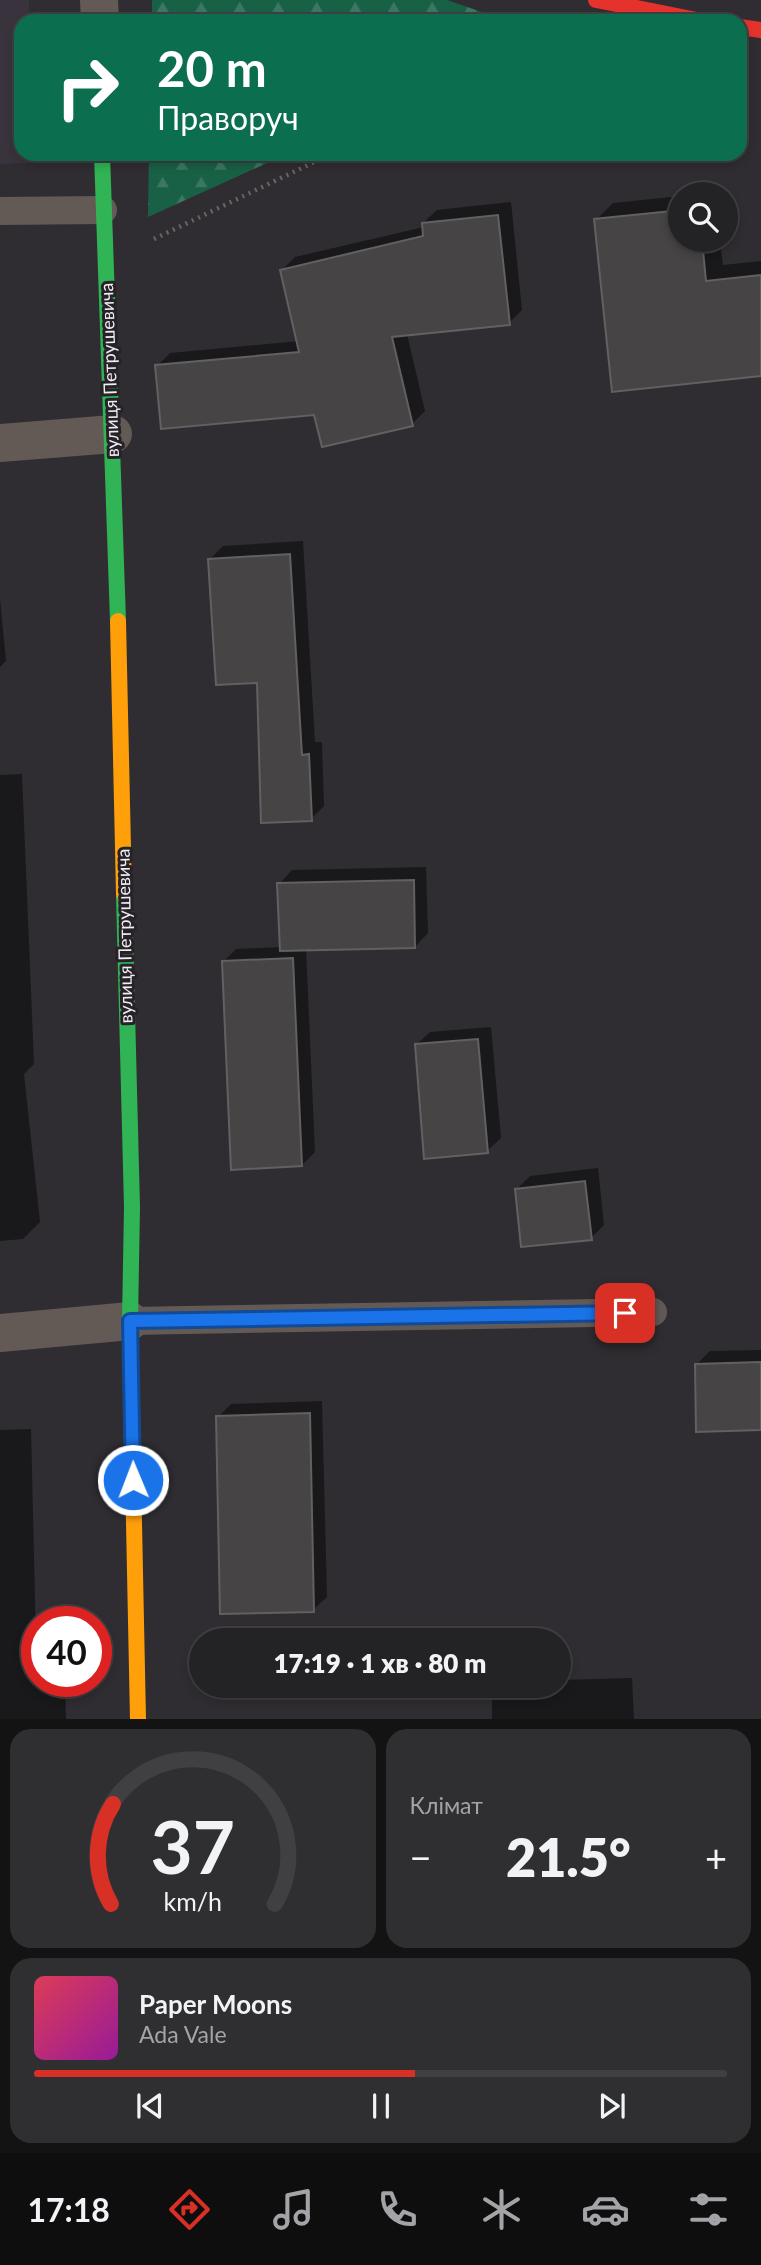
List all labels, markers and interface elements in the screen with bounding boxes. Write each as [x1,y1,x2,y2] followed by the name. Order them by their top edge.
[157,39,267,97] text: 20 m
[42,42,133,133] icon: right
[157,98,299,137] text: Праворуч
[668,182,738,252] map controls
[668,182,738,252] button: search
[95,282,123,458] street label: вулиця Петрушевича
[111,848,137,1024] street label: вулиця Петрушевича
[595,1283,655,1343] pin
[606,1294,644,1332] icon: arrive
[96,1443,170,1517] position arrow
[21,1606,112,1697] speed limit sign: 40
[274,1647,486,1679] text: 17:19 · 1 хв · 80 m
[410,1791,483,1819] text: Клімат
[151,1803,235,1891] text: 37
[506,1826,631,1888] text: 21.5°
[410,1834,432,1880] text: −
[705,1834,727,1880] text: +
[163,1886,222,1916] text: km/h
[139,1988,292,2020] text: Paper Moons
[139,2020,227,2048] text: Ada Vale
[131,2087,169,2125] icon: previous
[362,2087,400,2125] icon: pause
[593,2087,631,2125] icon: next
[165,2185,214,2234] icon: directions
[269,2185,318,2234] icon: music
[373,2185,422,2234] icon: phone
[477,2185,526,2234] icon: climate
[581,2185,630,2234] icon: car
[684,2185,733,2234] icon: filters
[27,2190,110,2229] text: 17:18

